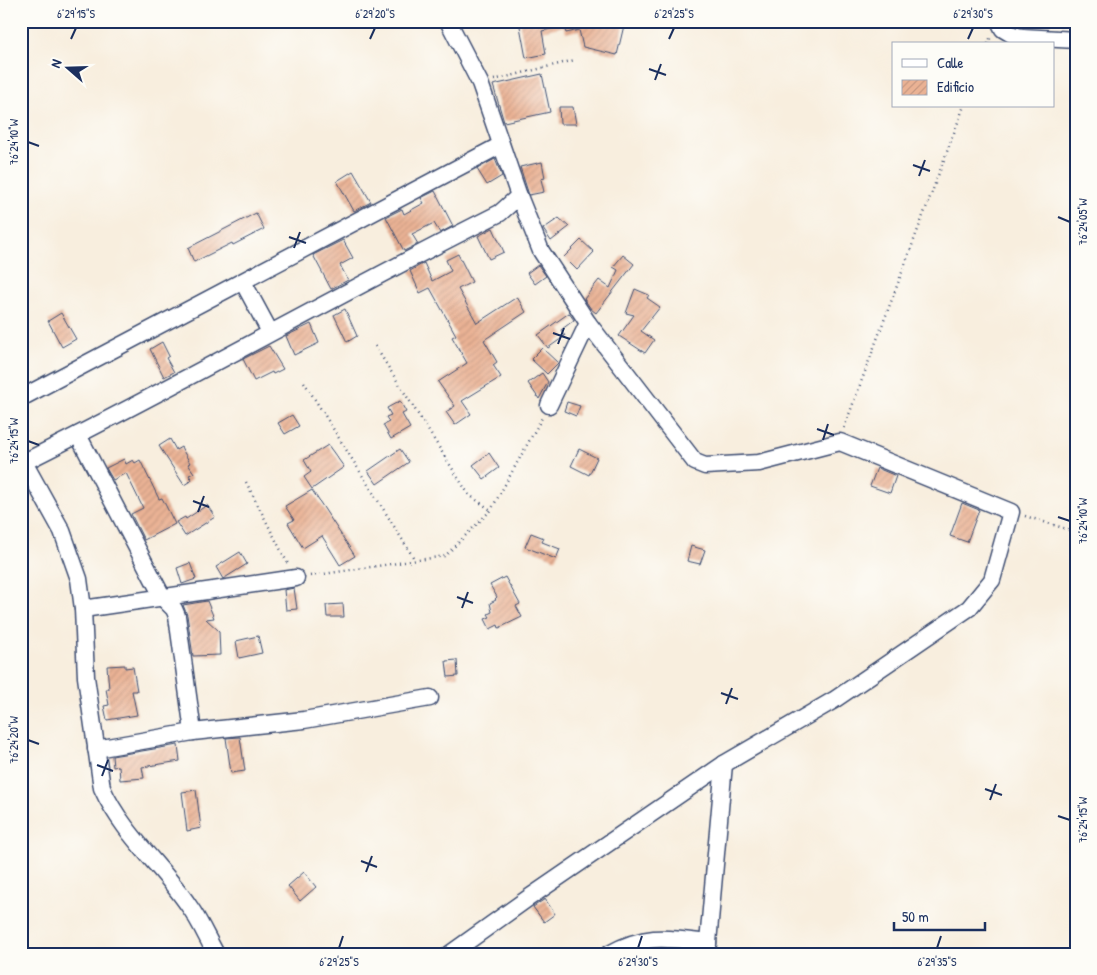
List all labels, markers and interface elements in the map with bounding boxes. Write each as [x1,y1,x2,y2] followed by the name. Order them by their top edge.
[57,5,96,22] text: 6°29'15"S
[355,5,395,22] text: 6°29'20"S
[654,5,694,22] text: 6°29'25"S
[953,5,993,22] text: 6°29'30"S
[42,42,92,92] north arrow
[892,42,1054,108] legend
[937,52,964,73] text: Calle
[45,56,66,70] text: N
[937,76,974,97] text: Edificio
[5,118,22,165] text: 76°24'10"W
[1074,198,1091,246] text: 76°24'05"W
[5,417,22,464] text: 76°24'15"W
[1074,497,1091,544] text: 76°24'10"W
[5,716,22,764] text: 76°24'20"W
[1074,796,1091,843] text: 76°24'15"W
[894,900,986,932] scale bar
[902,906,929,927] text: 50 m
[319,953,359,970] text: 6°29'25"S
[618,953,658,970] text: 6°29'30"S
[917,953,957,970] text: 6°29'35"S

